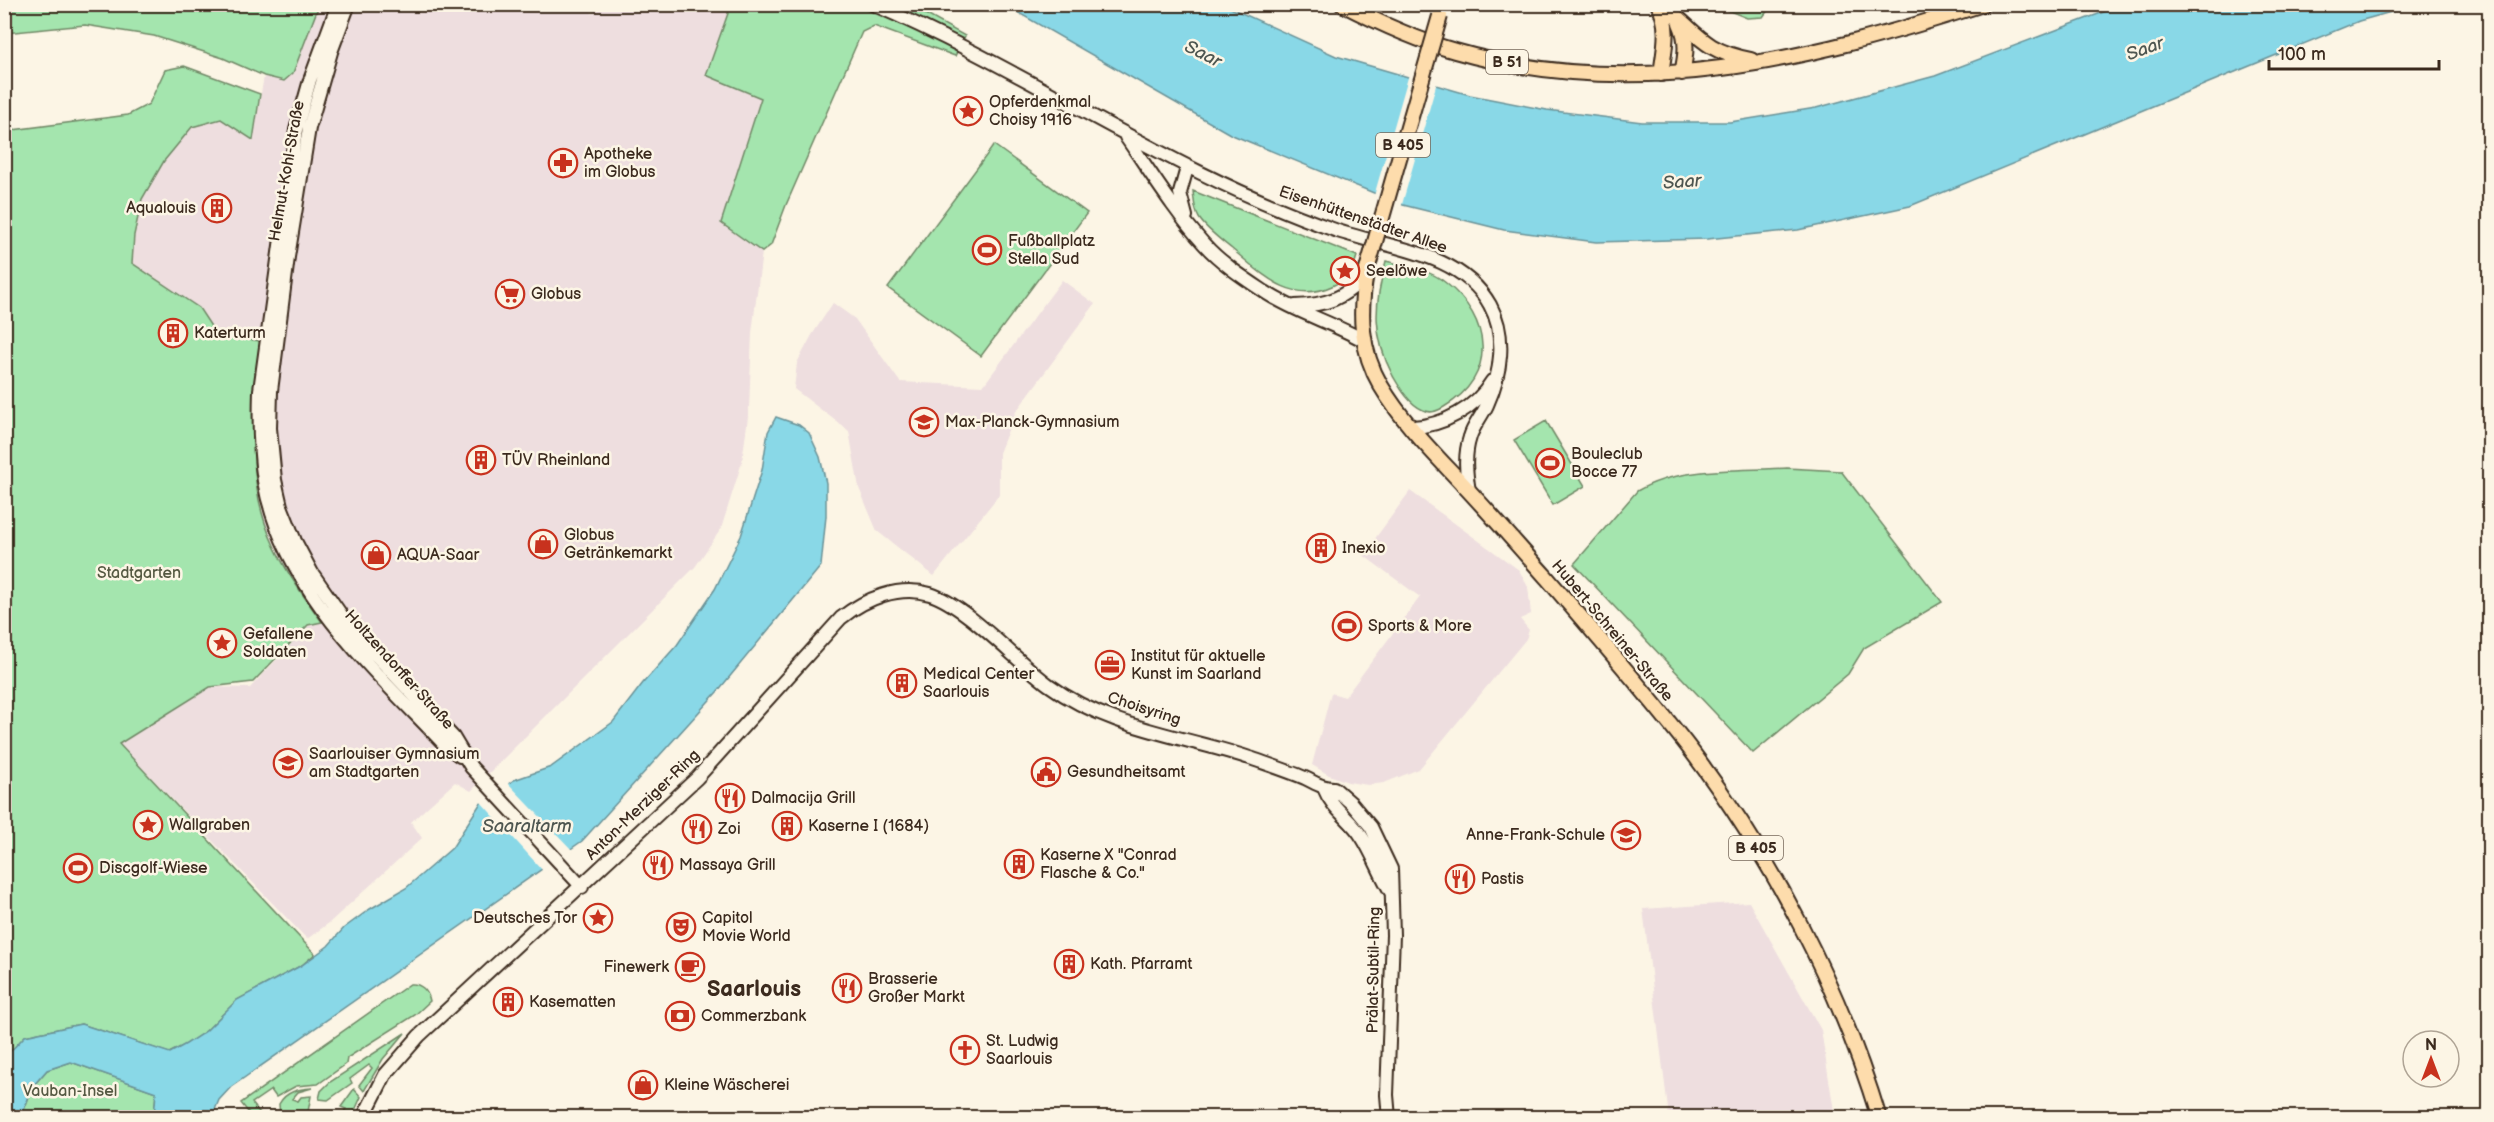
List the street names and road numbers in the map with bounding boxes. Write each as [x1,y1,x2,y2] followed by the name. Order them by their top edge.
[1486,50,1528,74] road number: B 51
[265,99,309,243] street label: Helmut-Kohl-Straße
[1376,133,1430,157] road number: B 405
[1276,182,1450,258] street label: Eisenhüttenstädter Allee
[1547,556,1677,706] street label: Hubert-Schreiner-Straße
[340,606,458,734] street label: Holtzendorffer Straße
[1105,688,1183,730] street label: Choisyring
[582,746,704,864] street label: Anton-Merziger-Ring
[1729,836,1783,860] road number: B 405
[1363,906,1385,1034] street label: Prälat-Subtil-Ring

